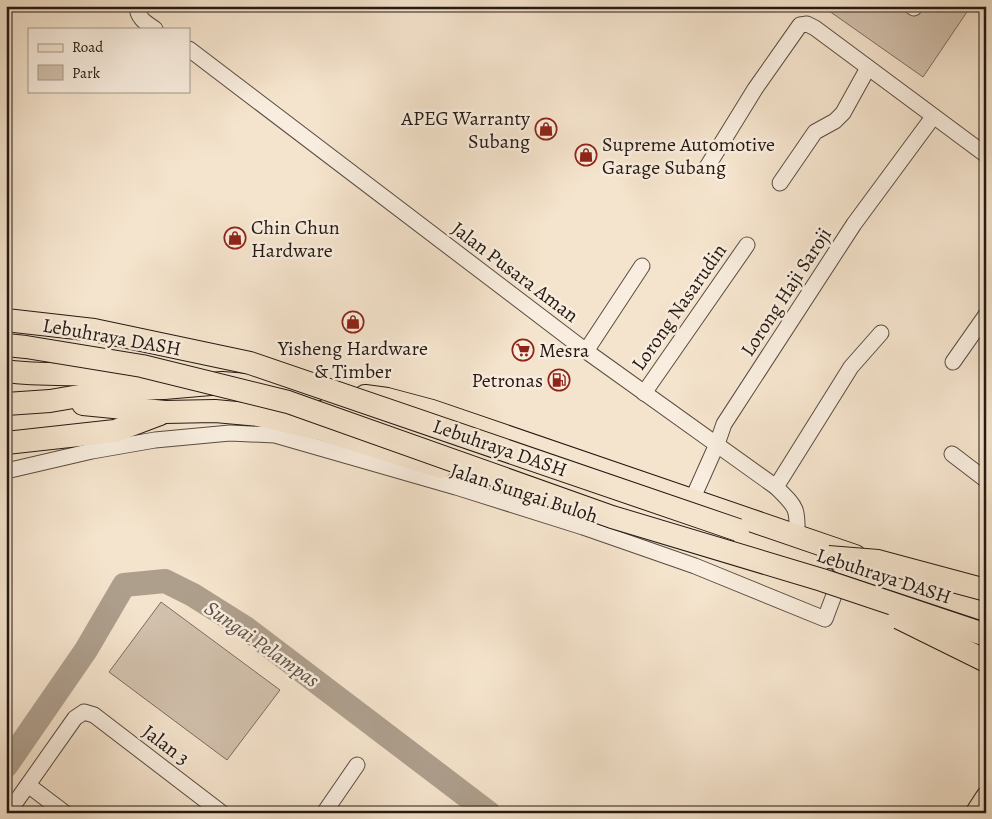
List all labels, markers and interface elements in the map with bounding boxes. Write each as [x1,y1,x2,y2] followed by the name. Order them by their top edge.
[28,28,190,92] legend
[72,37,104,57] text: Road
[72,63,101,83] text: Park
[400,105,531,155] place label: APEG Warranty Subang
[534,117,558,141] shop icon: APEG Warranty Subang
[602,131,775,181] place label: Supreme Automotive Garage Subang
[574,143,598,167] shop icon: Supreme Automotive Garage Subang
[251,214,340,264] place label: Chin Chun Hardware
[446,215,584,329] street label: Jalan Pusara Aman
[734,222,838,362] street label: Lorong Haji Saroji
[223,226,247,250] shop icon: Chin Chun Hardware
[625,238,733,376] street label: Lorong Nasarudin
[341,310,365,334] shop icon: Yisheng Hardware & Timber
[41,312,183,362] street label: Lebuhraya DASH
[277,335,428,385] place label: Yisheng Hardware & Timber
[539,337,590,364] place label: Mesra
[511,338,535,362] supermarket icon: Mesra
[472,367,543,394] place label: Petronas
[547,368,571,392] fuel station icon: Petronas
[429,412,571,484] street label: Lebuhraya DASH
[447,456,602,530] street label: Jalan Sungai Buloh
[813,541,955,611] street label: Lebuhraya DASH
[199,594,325,694] water label: Sungai Pelampas
[137,718,195,772] street label: Jalan 3

